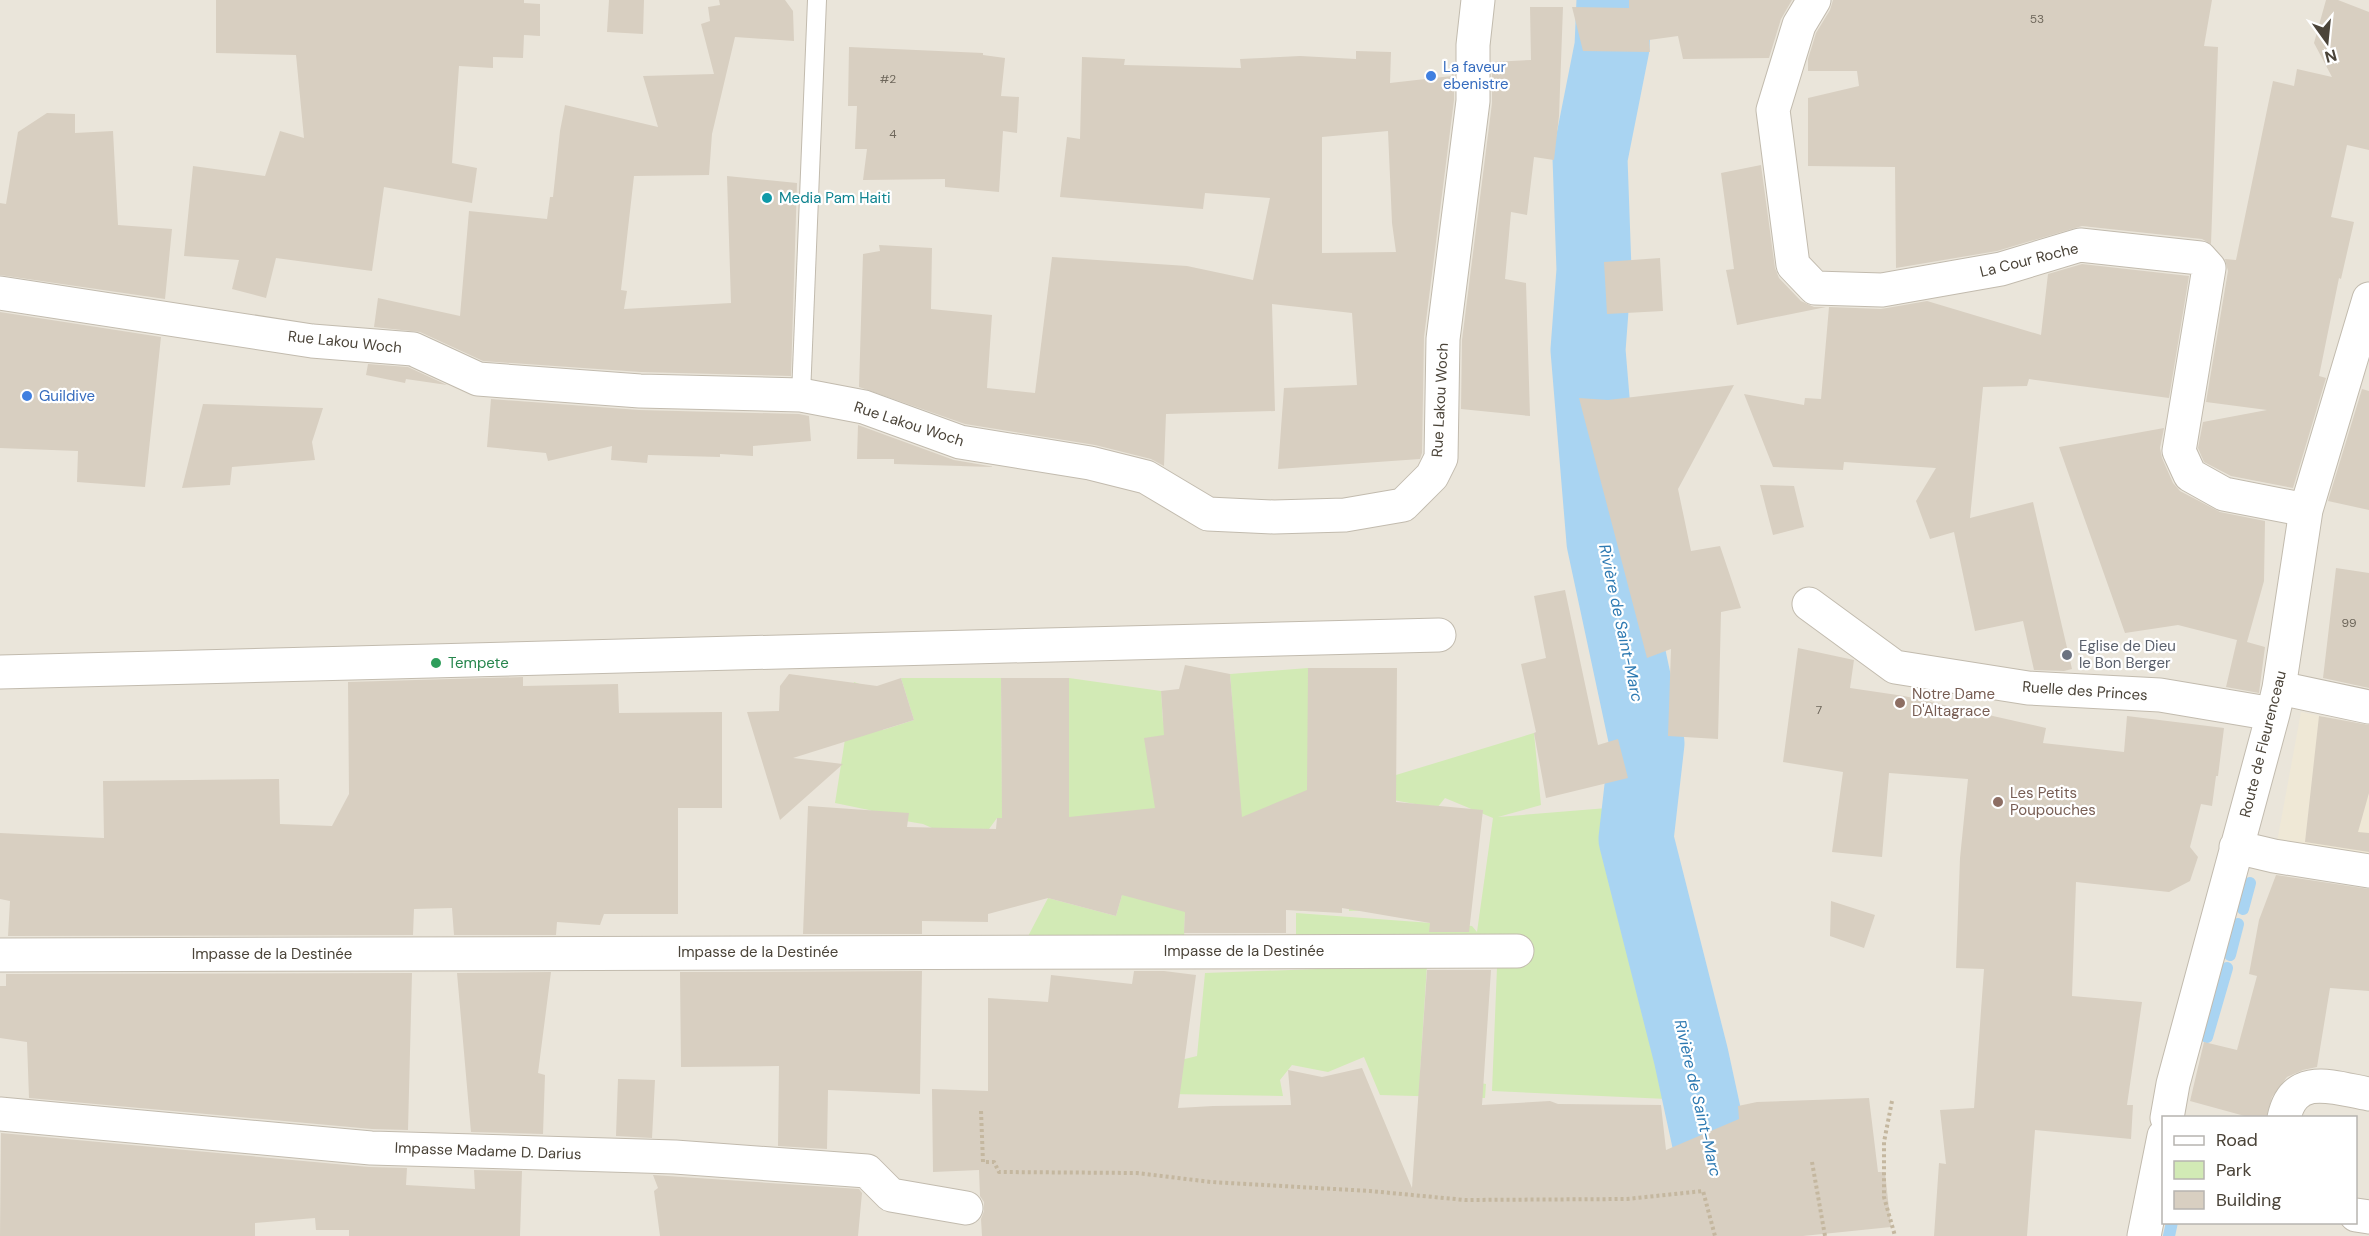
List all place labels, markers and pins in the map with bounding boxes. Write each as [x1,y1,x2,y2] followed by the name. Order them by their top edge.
[1443,57,1509,94] place label: La faveur ebenistre
[1424,69,1438,83] marker: La faveur ebenistre
[779,188,891,208] place label: Media Pam Haiti
[760,191,774,205] marker: Media Pam Haiti
[39,386,95,406] place label: Guildive
[20,389,34,403] marker: Guildive
[2079,636,2176,673] place label: Eglise de Dieu le Bon Berger
[2060,648,2074,662] marker: Eglise de Dieu le Bon Berger
[448,653,509,673] place label: Tempete
[429,656,443,670] marker: Tempete
[1912,684,1995,721] place label: Notre Dame D'Altagrace
[1893,696,1907,710] marker: Notre Dame D'Altagrace
[2010,783,2096,820] place label: Les Petits Poupouches
[1991,795,2005,809] marker: Les Petits Poupouches

